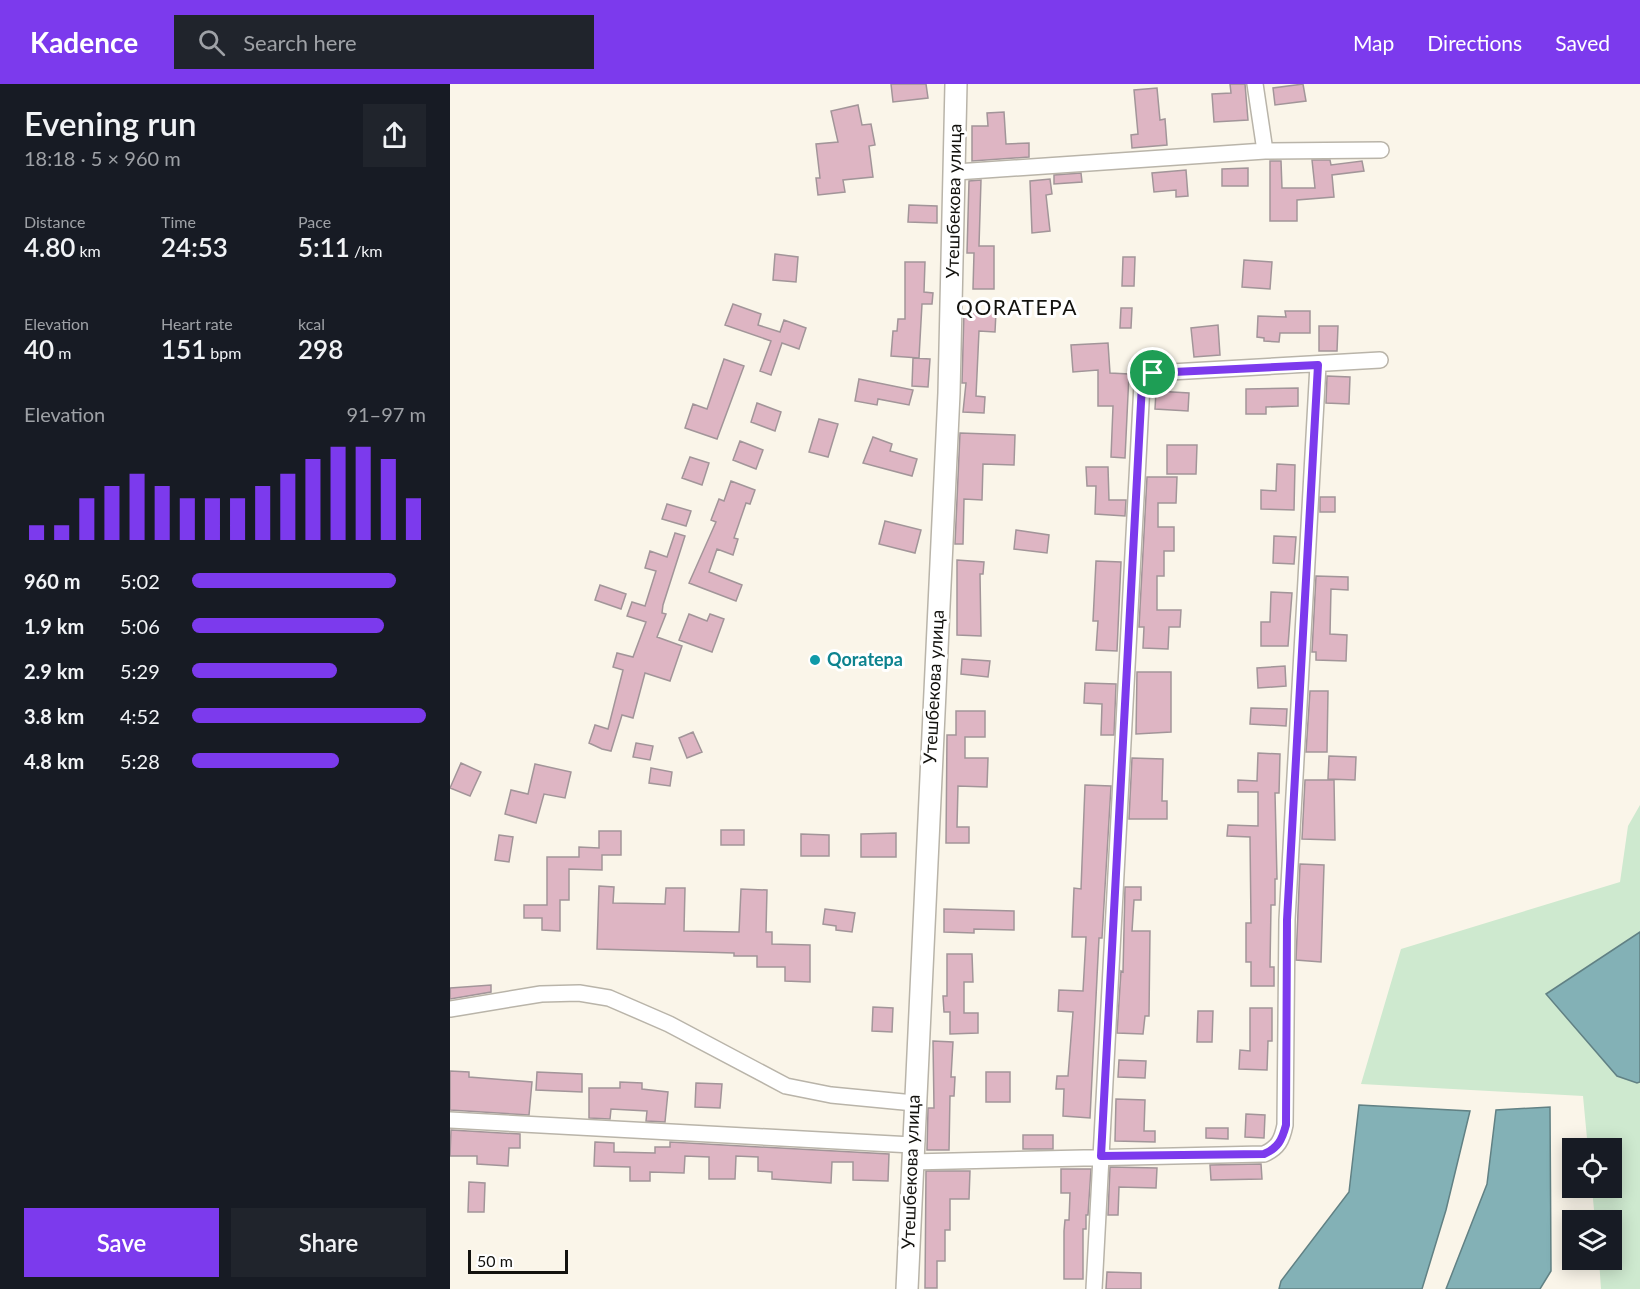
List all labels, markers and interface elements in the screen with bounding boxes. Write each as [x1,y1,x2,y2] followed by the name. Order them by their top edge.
[174,15,594,69] search box
[30,25,138,59] text: Kadence
[195,26,228,59] icon: search
[243,29,357,56] text: Search here
[1353,30,1394,55] text: Map
[1427,30,1522,55] text: Directions
[1555,30,1610,55] text: Saved
[24,103,197,143] text: Evening run
[363,104,426,167] button: share
[941,123,965,278] street label: Утешбекова улица
[24,146,181,170] text: 18:18 · 5 × 960 m
[24,212,85,231] text: Distance
[161,212,196,231] text: Time
[298,212,331,231] text: Pace
[24,231,75,263] text: 4.80
[161,231,228,263] text: 24:53
[298,231,350,263] text: 5:11
[75,241,101,260] text: km
[350,241,382,260] text: /km
[956,294,1078,319] district label: QORATEPA
[24,314,89,333] text: Elevation
[161,314,233,333] text: Heart rate
[298,314,325,333] text: kcal
[24,333,54,365] text: 40
[161,333,206,365] text: 151
[298,333,343,365] text: 298
[54,343,71,362] text: m
[206,343,241,362] text: bpm
[1127,347,1178,398] pin
[1136,356,1169,389] icon: arrive
[24,402,105,426] text: Elevation
[346,402,426,426] text: 91–97 m
[24,569,80,593] text: 960 m
[120,569,160,593] text: 5:02
[918,609,948,765] street label: Утешбекова улица
[24,614,84,638] text: 1.9 km
[120,614,160,638] text: 5:06
[827,648,903,670] place label: Qoratepa
[808,653,822,667] marker: Qoratepa
[24,659,84,683] text: 2.9 km
[120,659,160,683] text: 5:29
[24,704,84,728] text: 3.8 km
[120,704,160,728] text: 4:52
[24,749,84,773] text: 4.8 km
[120,749,160,773] text: 5:28
[896,1094,924,1250] street label: Утешбекова улица
[1562,1138,1622,1270] map controls
[1562,1138,1622,1198] button: locate
[24,1208,219,1277] button: Save
[231,1208,426,1277] button: Share
[1562,1210,1622,1270] button: layers
[468,1247,568,1274] scale bar
[477,1251,513,1270] text: 50 m

